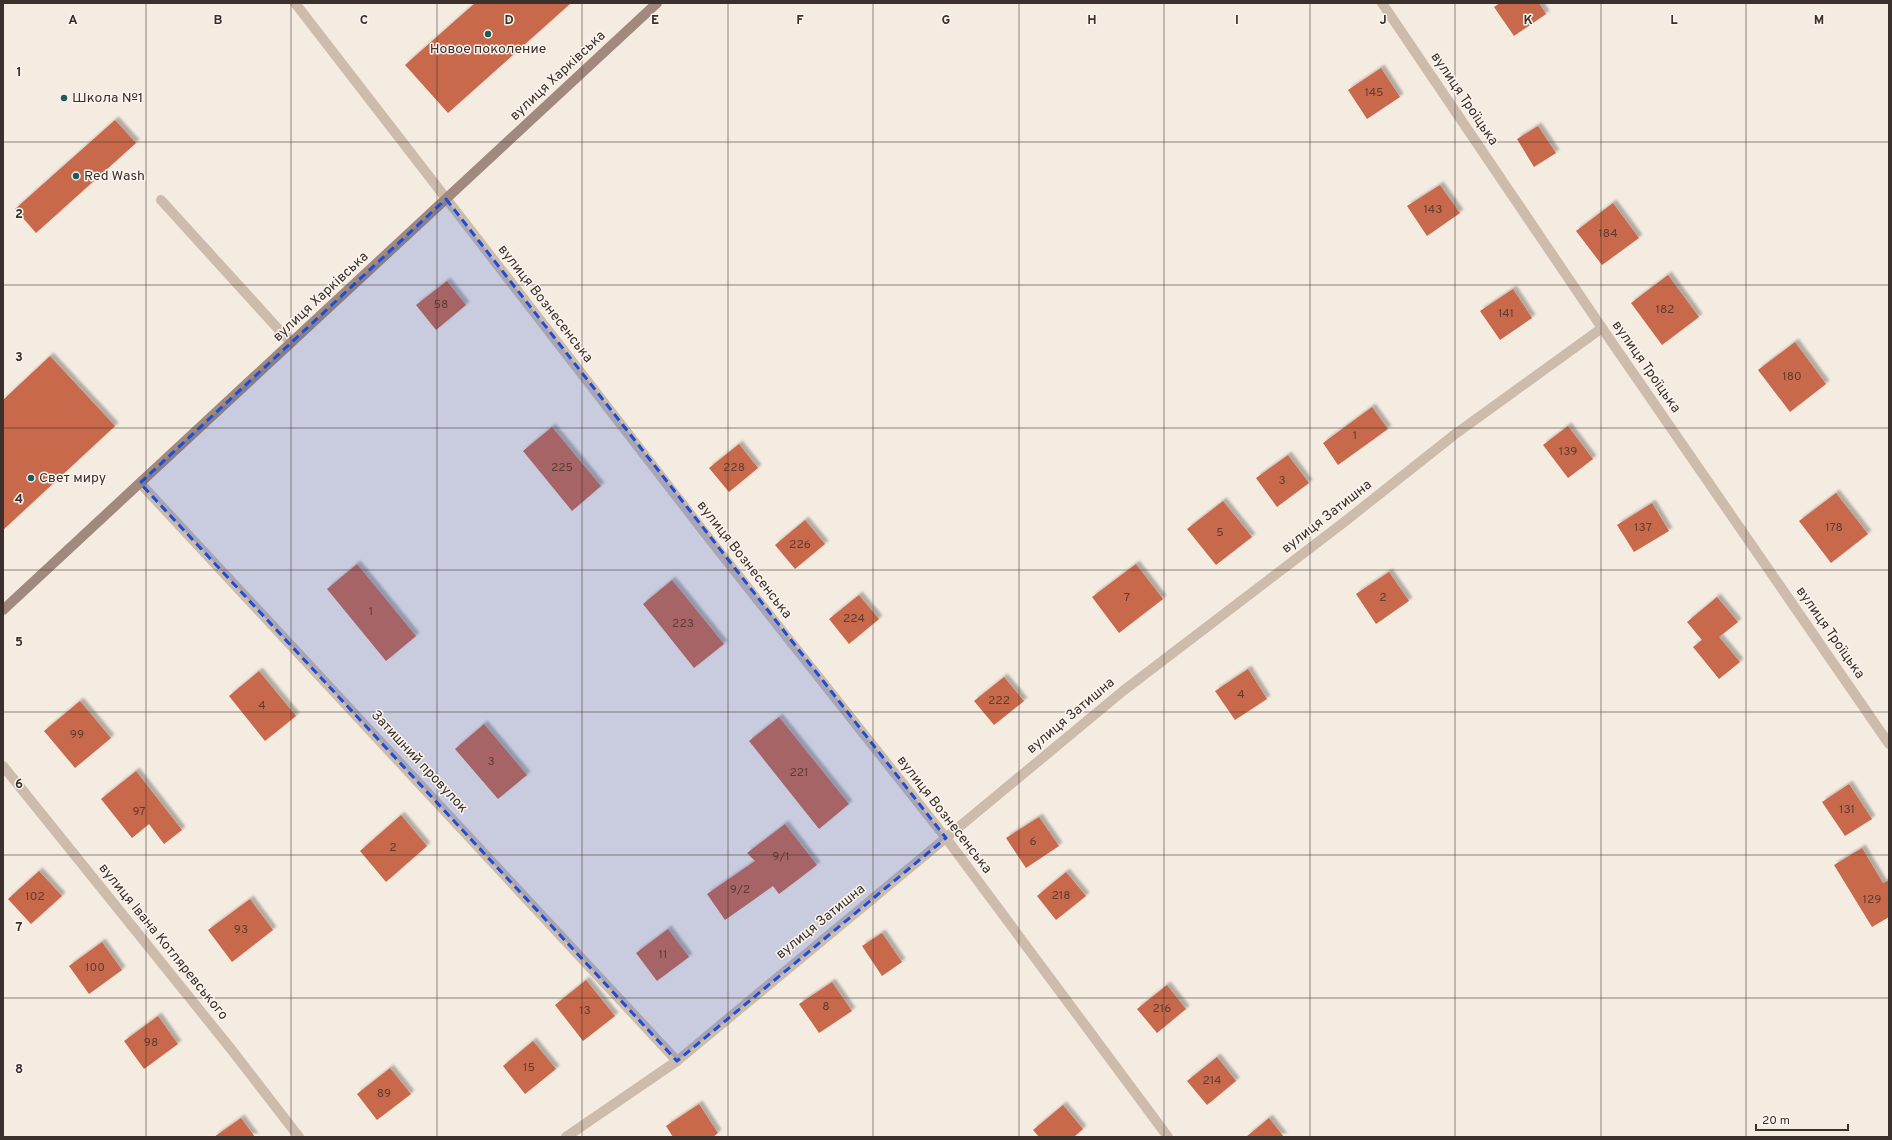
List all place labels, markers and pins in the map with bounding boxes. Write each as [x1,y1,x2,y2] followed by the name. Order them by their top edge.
[483,29,493,39] marker: Новое поколение
[430,41,546,58] place label: Новое поколение
[72,90,143,107] place label: Школа №1
[59,93,69,103] marker: Школа №1
[84,168,145,185] place label: Red Wash
[71,171,81,181] marker: Red Wash
[39,470,106,487] place label: Свет миру
[26,473,36,483] marker: Свет миру

